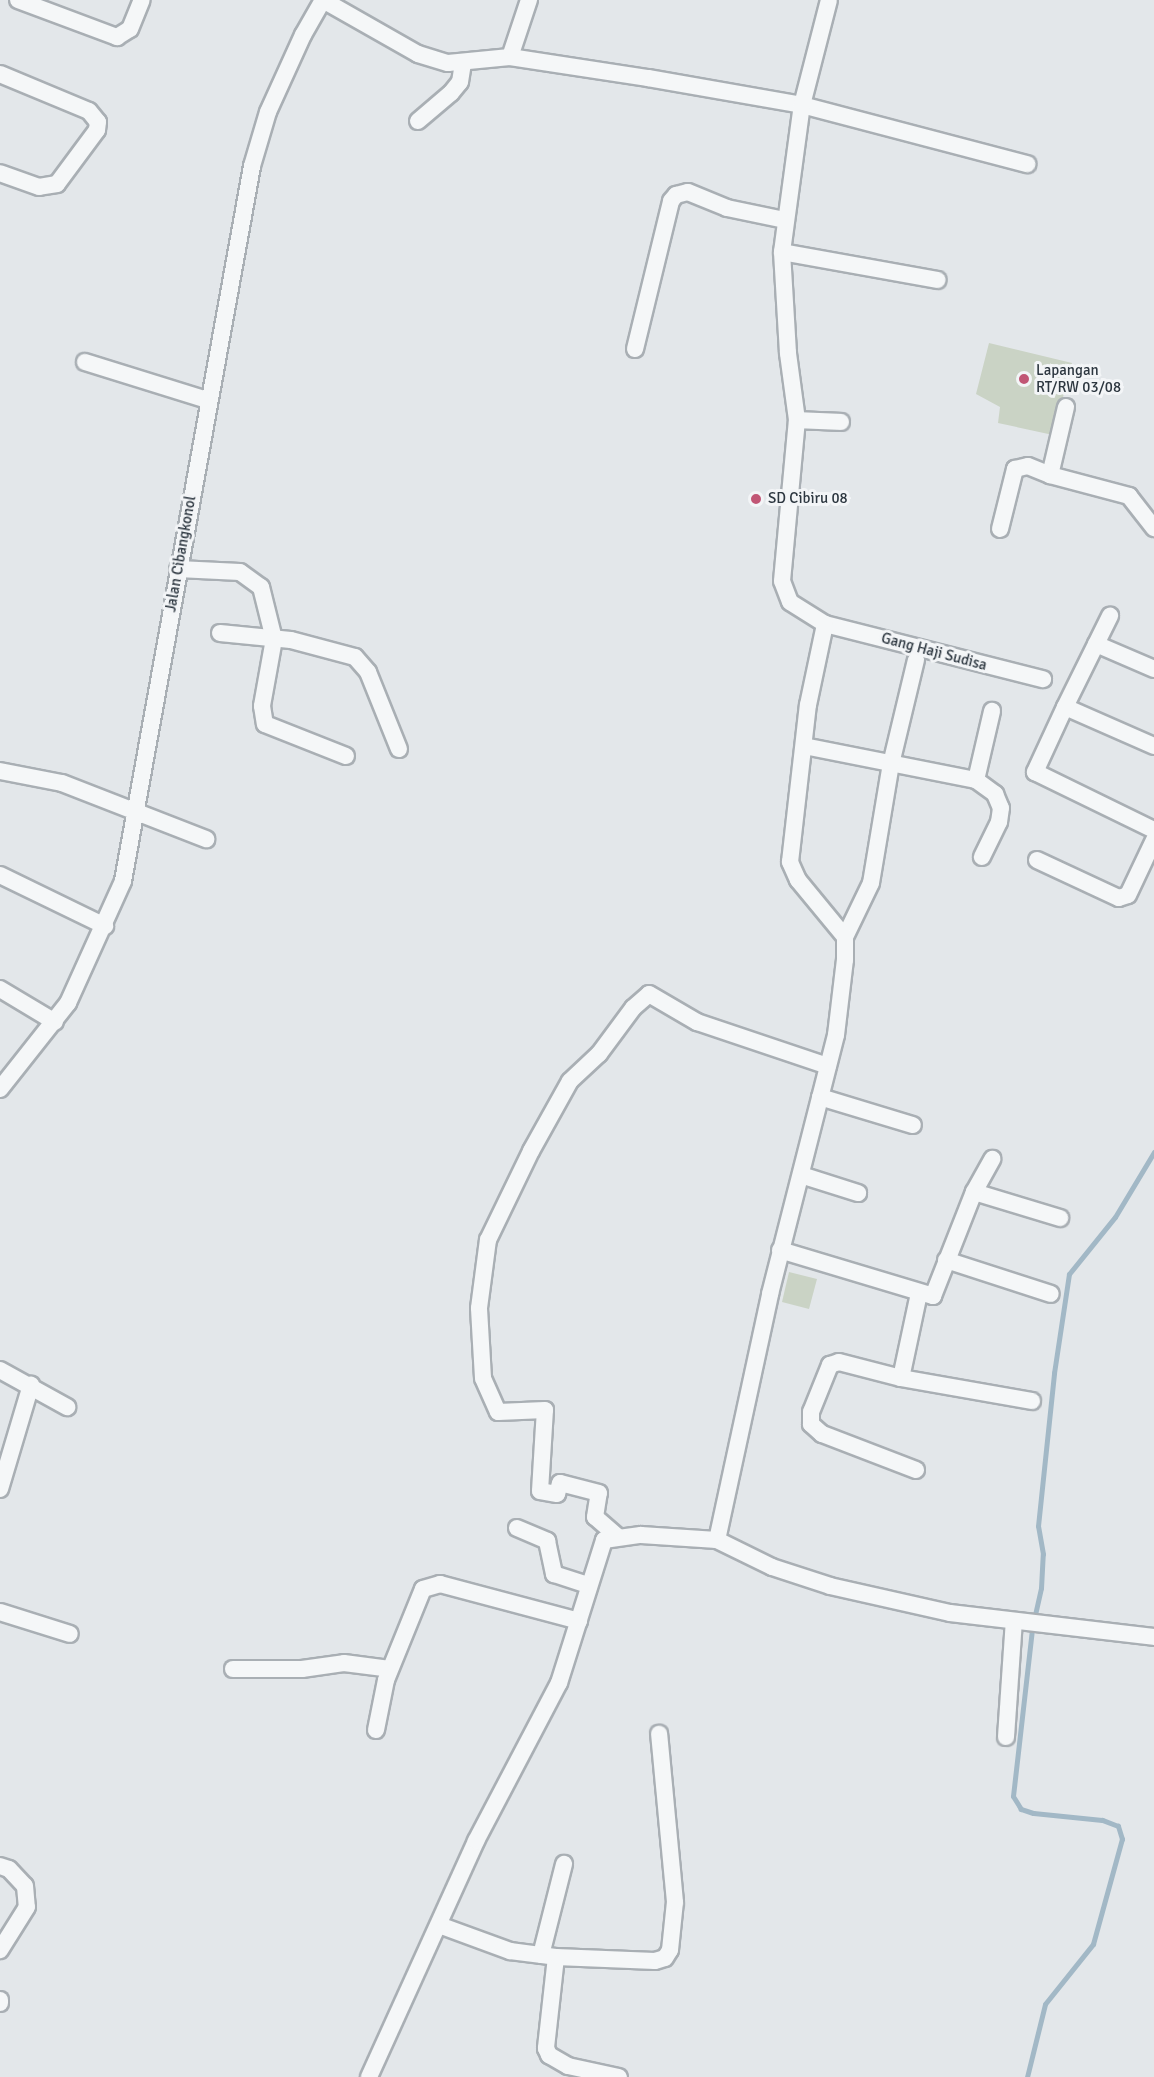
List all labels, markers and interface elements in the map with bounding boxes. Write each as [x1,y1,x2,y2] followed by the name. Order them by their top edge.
[1036,361,1121,396] place label: Lapangan RT/RW 03/08
[1017,372,1031,386] marker: Lapangan RT/RW 03/08
[768,490,848,508] place label: SD Cibiru 08
[749,492,763,506] marker: SD Cibiru 08
[162,495,200,613] street label: Jalan Cibangkonol
[879,629,989,675] street label: Gang Haji Sudisa

